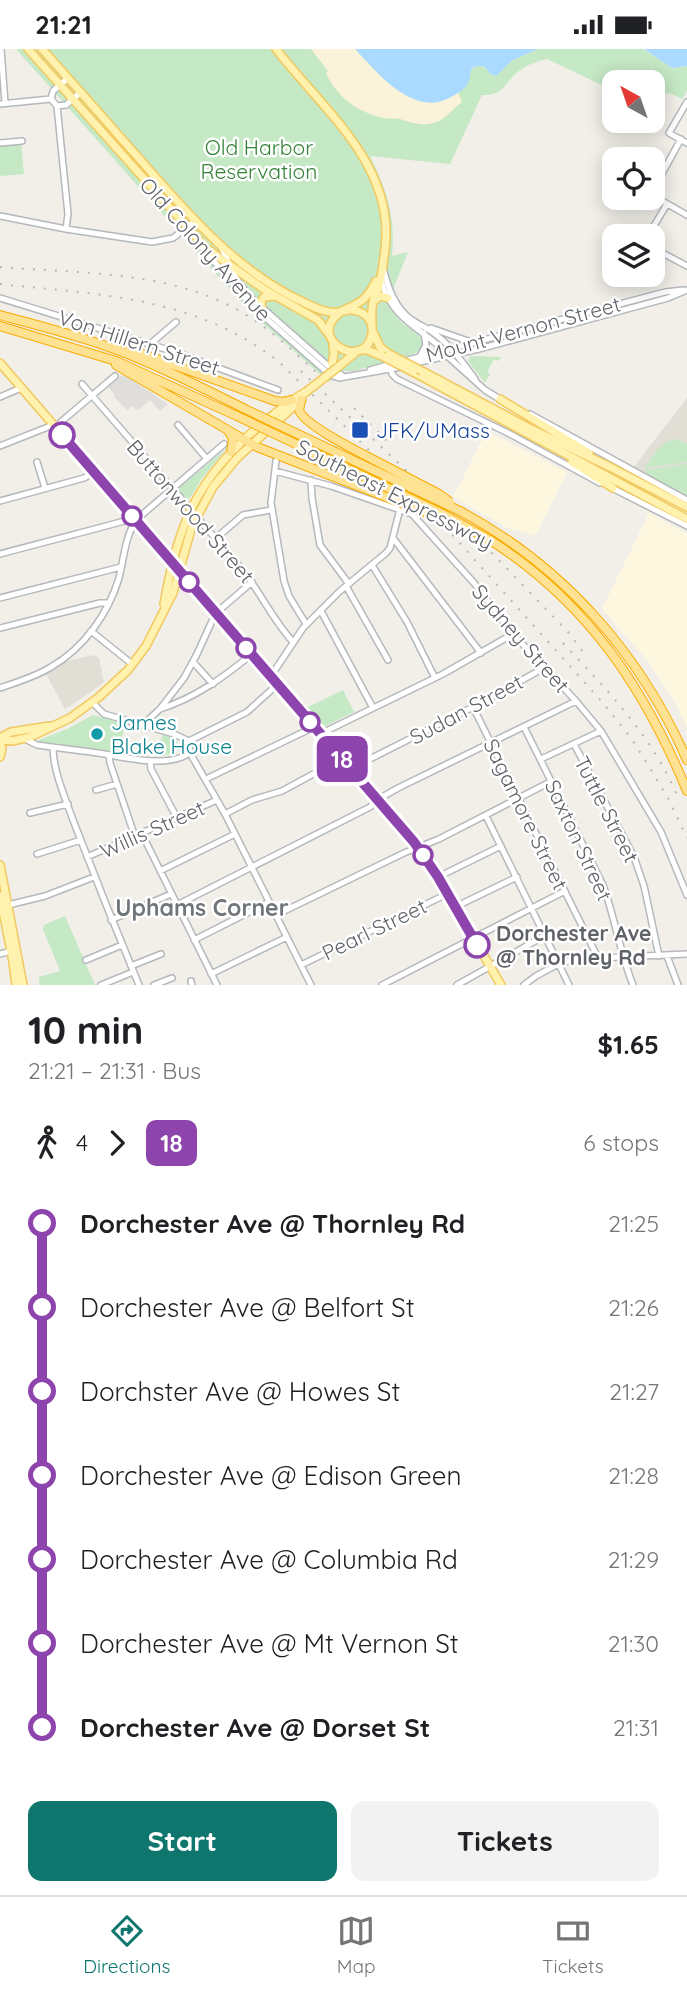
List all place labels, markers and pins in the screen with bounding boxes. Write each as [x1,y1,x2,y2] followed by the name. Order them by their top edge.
[376,417,490,443] place label: JFK/UMass
[350,420,370,440] marker: JFK/UMass
[49,422,75,448] unlabelled marker
[122,506,142,526] unlabelled marker
[179,572,199,592] unlabelled marker
[236,638,256,658] unlabelled marker
[111,709,232,759] place label: James Blake House
[300,712,320,732] unlabelled marker
[89,726,105,742] marker: James Blake House
[413,845,433,865] unlabelled marker
[496,920,651,970] place label: Dorchester Ave @ Thornley Rd
[464,932,490,958] marker: Dorchester Ave @ Thornley Rd

